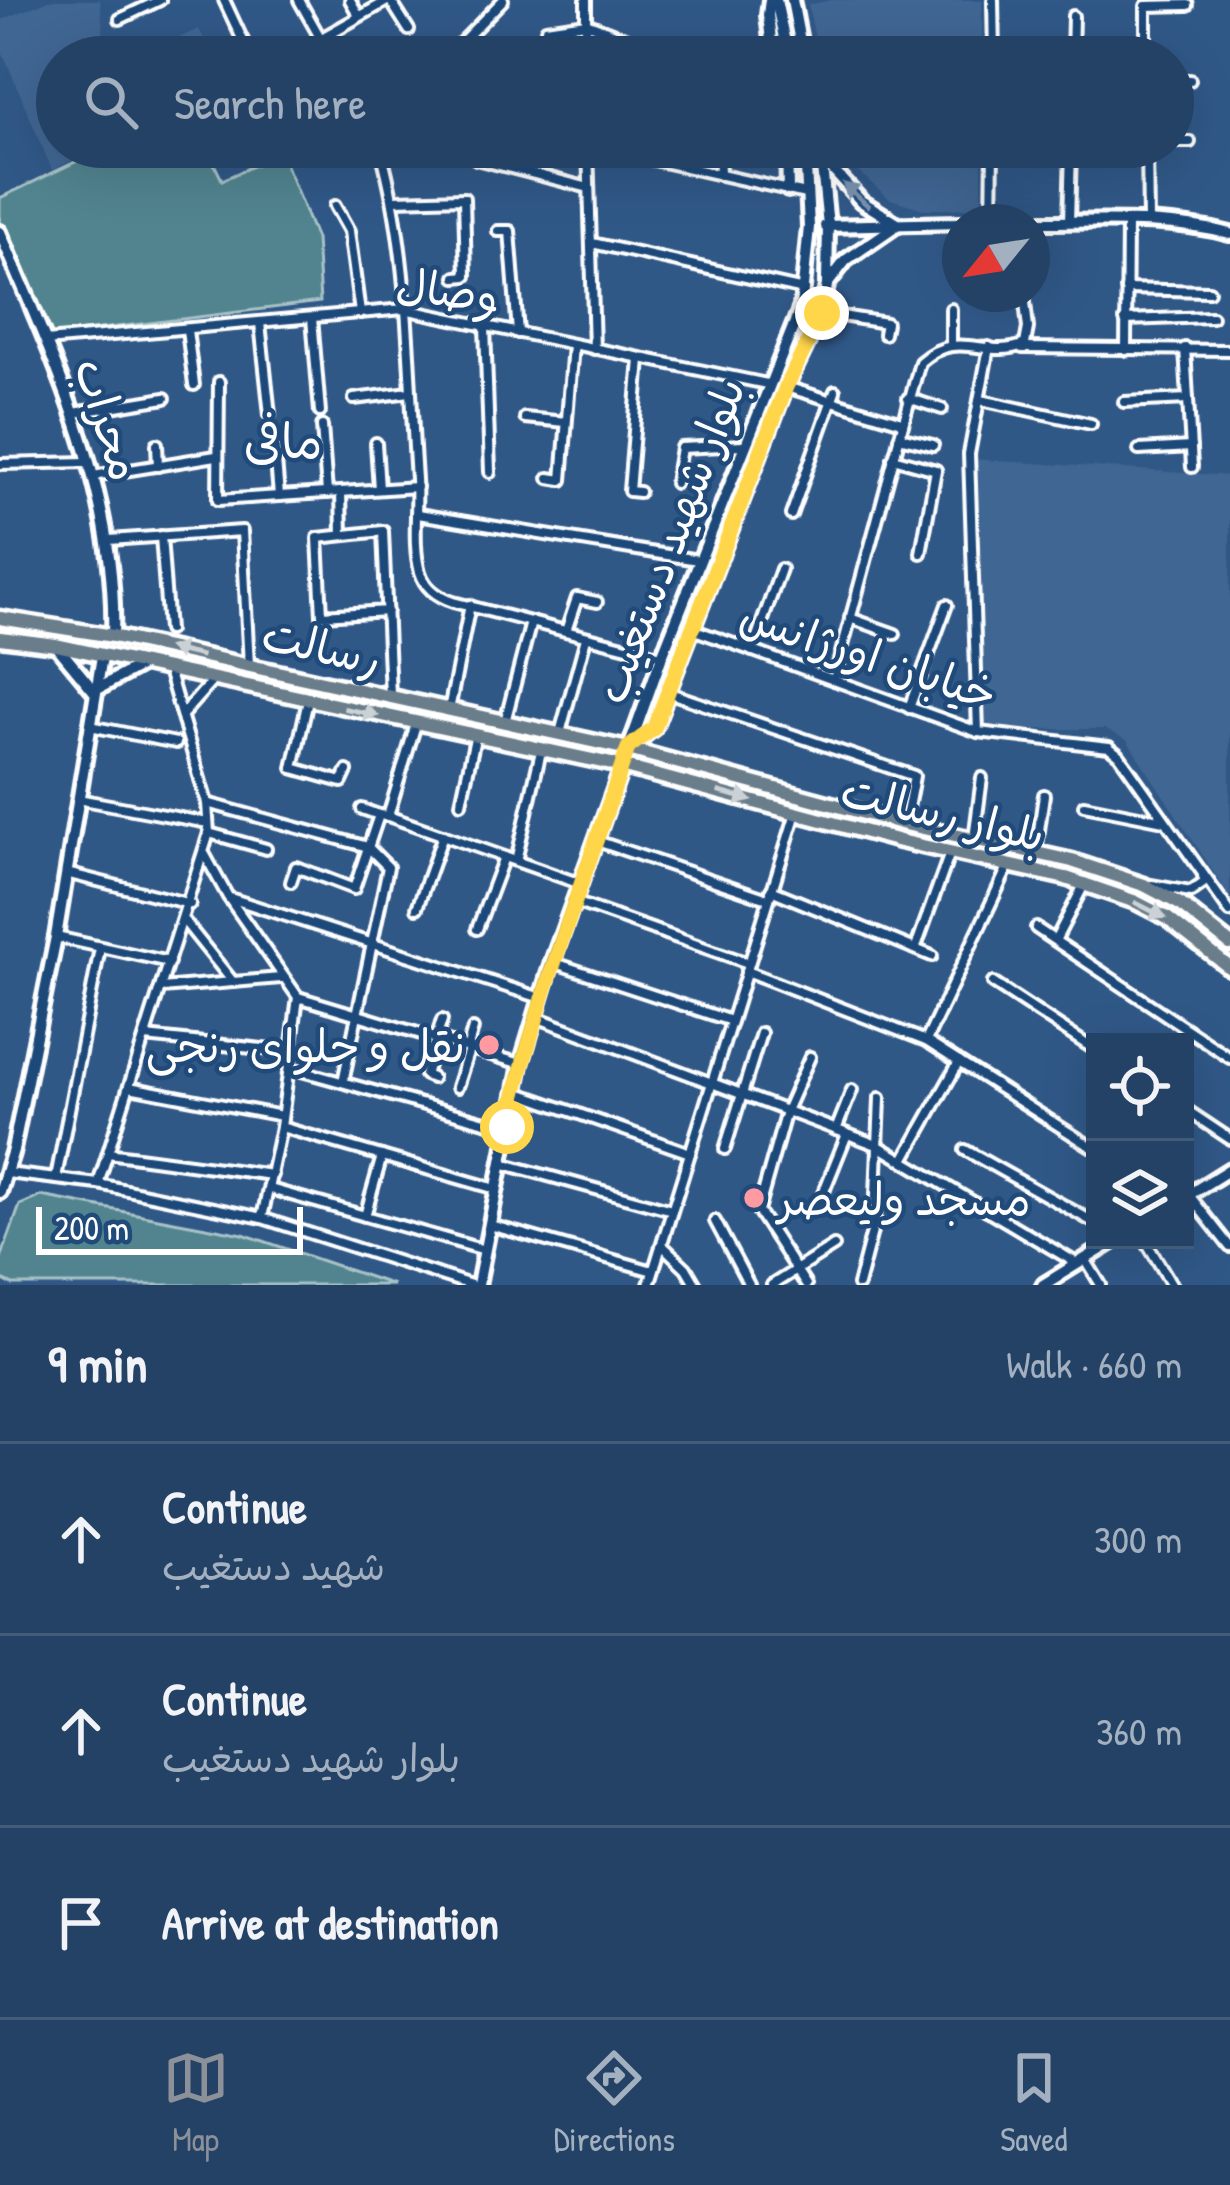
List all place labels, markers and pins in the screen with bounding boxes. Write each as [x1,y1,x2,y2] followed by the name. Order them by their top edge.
[146,1015,465,1076] place label: نقل و حلوای رنجی
[476,1032,502,1058] marker: نقل و حلوای رنجی
[774,1168,1031,1229] place label: مسجد ولیعصر
[741,1185,767,1211] marker: مسجد ولیعصر

